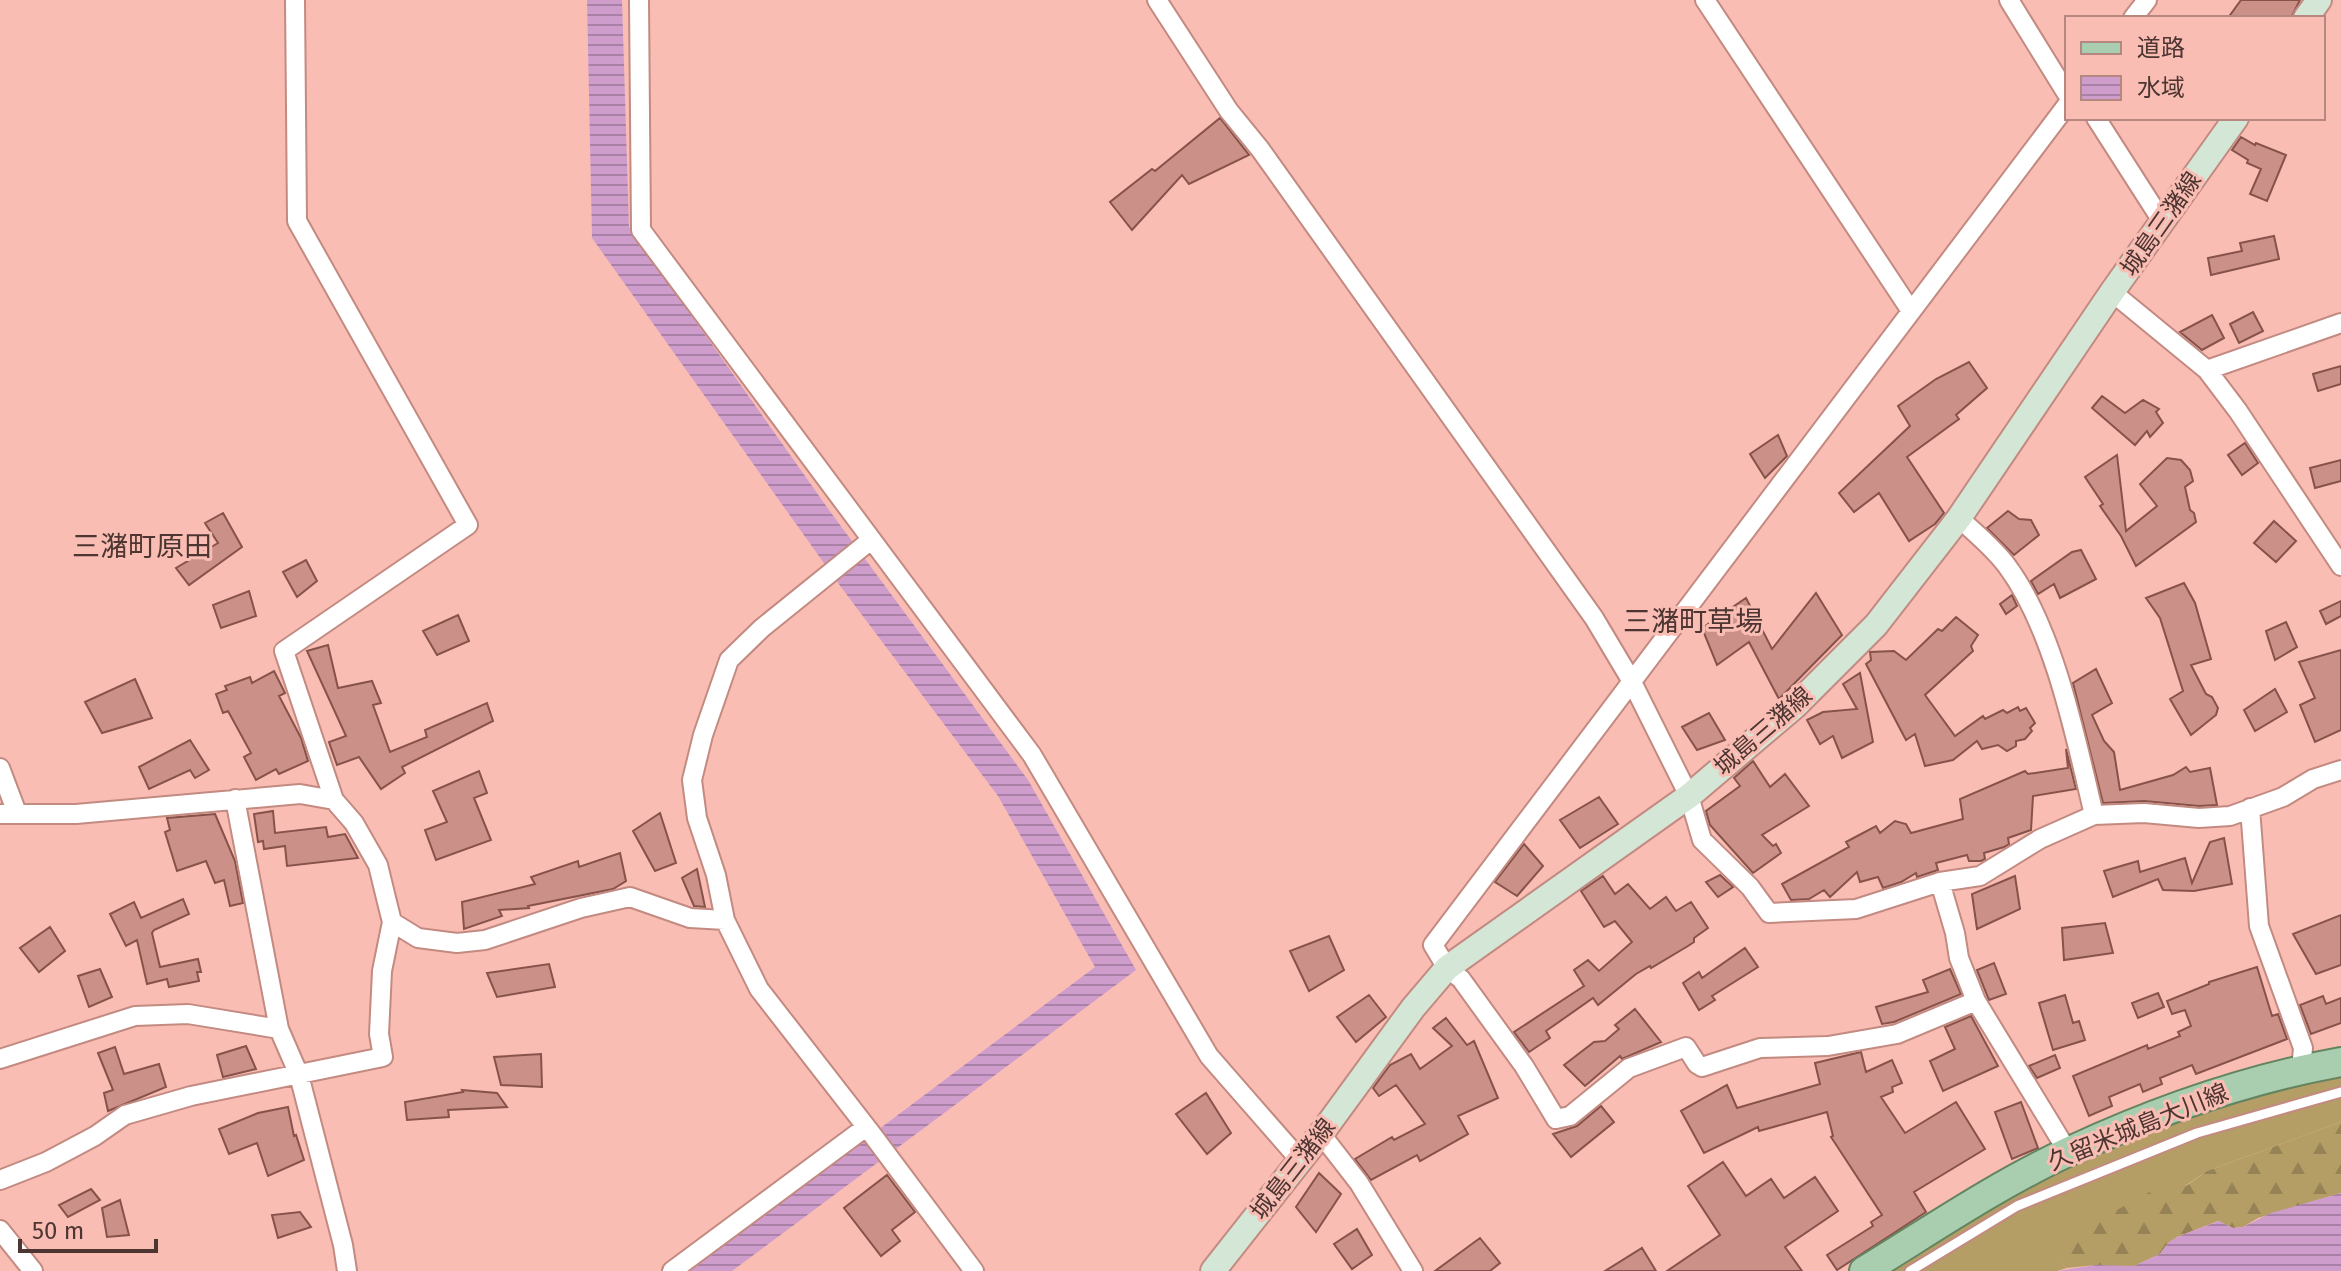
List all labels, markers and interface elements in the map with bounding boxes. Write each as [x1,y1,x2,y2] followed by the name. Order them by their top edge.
[2065,16,2325,120] legend
[2137,34,2185,62] text: 道路
[2137,74,2185,102] text: 水域
[2115,167,2207,281] street label: 城島三潴線
[72,530,212,563] district label: 三潴町原田
[1623,605,1763,638] district label: 三潴町草場
[1709,681,1817,781] street label: 城島三潴線
[2044,1078,2232,1176] street label: 久留米城島大川線
[1245,1113,1341,1225] street label: 城島三潴線
[20,1203,156,1253] scale bar
[32,1217,84,1245] text: 50 m

